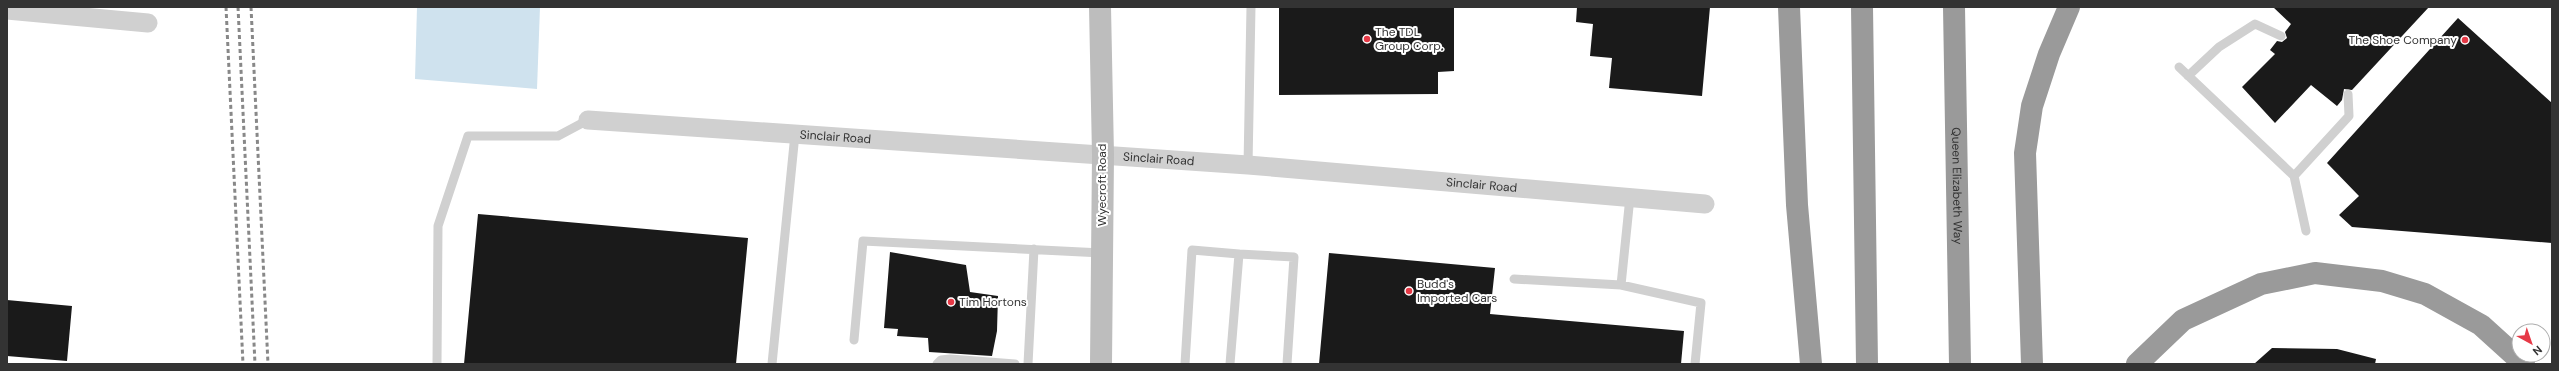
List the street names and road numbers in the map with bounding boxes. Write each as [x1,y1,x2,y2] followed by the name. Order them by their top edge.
[799,126,872,147] street label: Sinclair Road
[1948,127,1966,245] street label: Queen Elizabeth Way
[1094,144,1110,226] street label: Wyecroft Road
[1123,149,1195,169] street label: Sinclair Road
[1445,174,1518,196] street label: Sinclair Road

